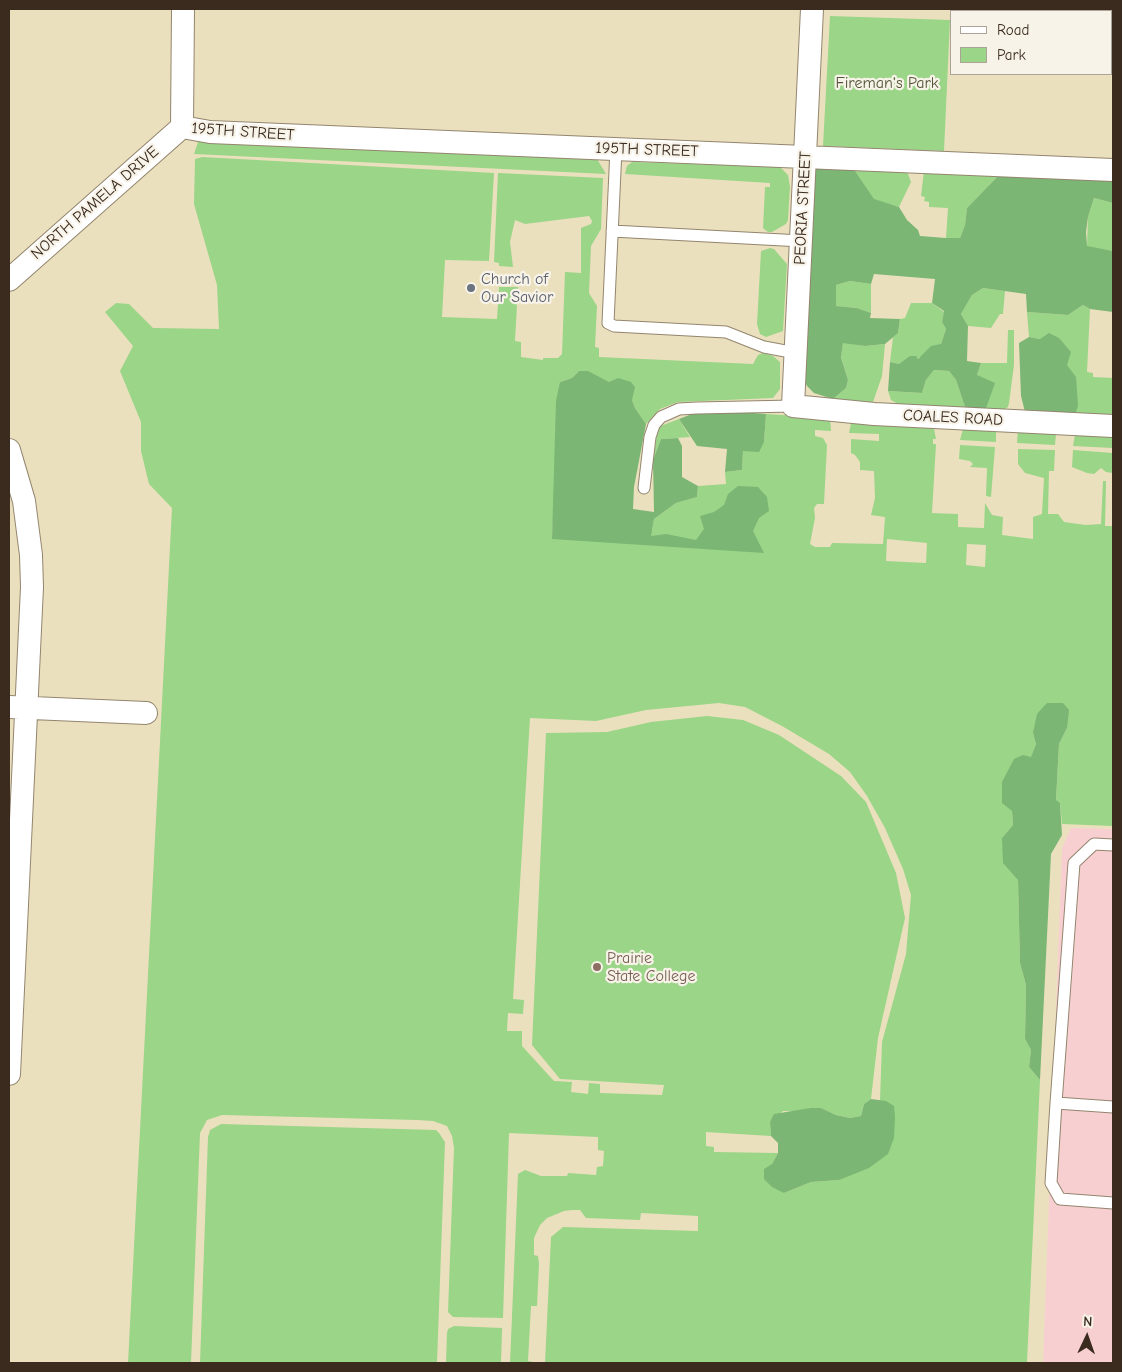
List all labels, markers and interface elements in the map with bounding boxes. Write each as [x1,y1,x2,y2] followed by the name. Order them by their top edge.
[950,10,1112,75] legend
[997,21,1029,39] text: Road
[997,46,1026,64] text: Park
[835,73,939,93] park label: Fireman's Park
[191,119,295,145] street label: 195TH STREET
[595,139,699,161] street label: 195TH STREET
[27,142,163,264] street label: NORTH PAMELA DRIVE
[790,151,816,265] street label: PEORIA STREET
[481,269,553,307] place label: Church of Our Savior
[465,282,477,294] marker: Church of Our Savior
[902,406,1004,430] street label: COALES ROAD
[607,948,695,986] place label: Prairie State College
[591,961,603,973] marker: Prairie State College
[1062,1312,1112,1362] north arrow
[1083,1313,1093,1330] text: N

